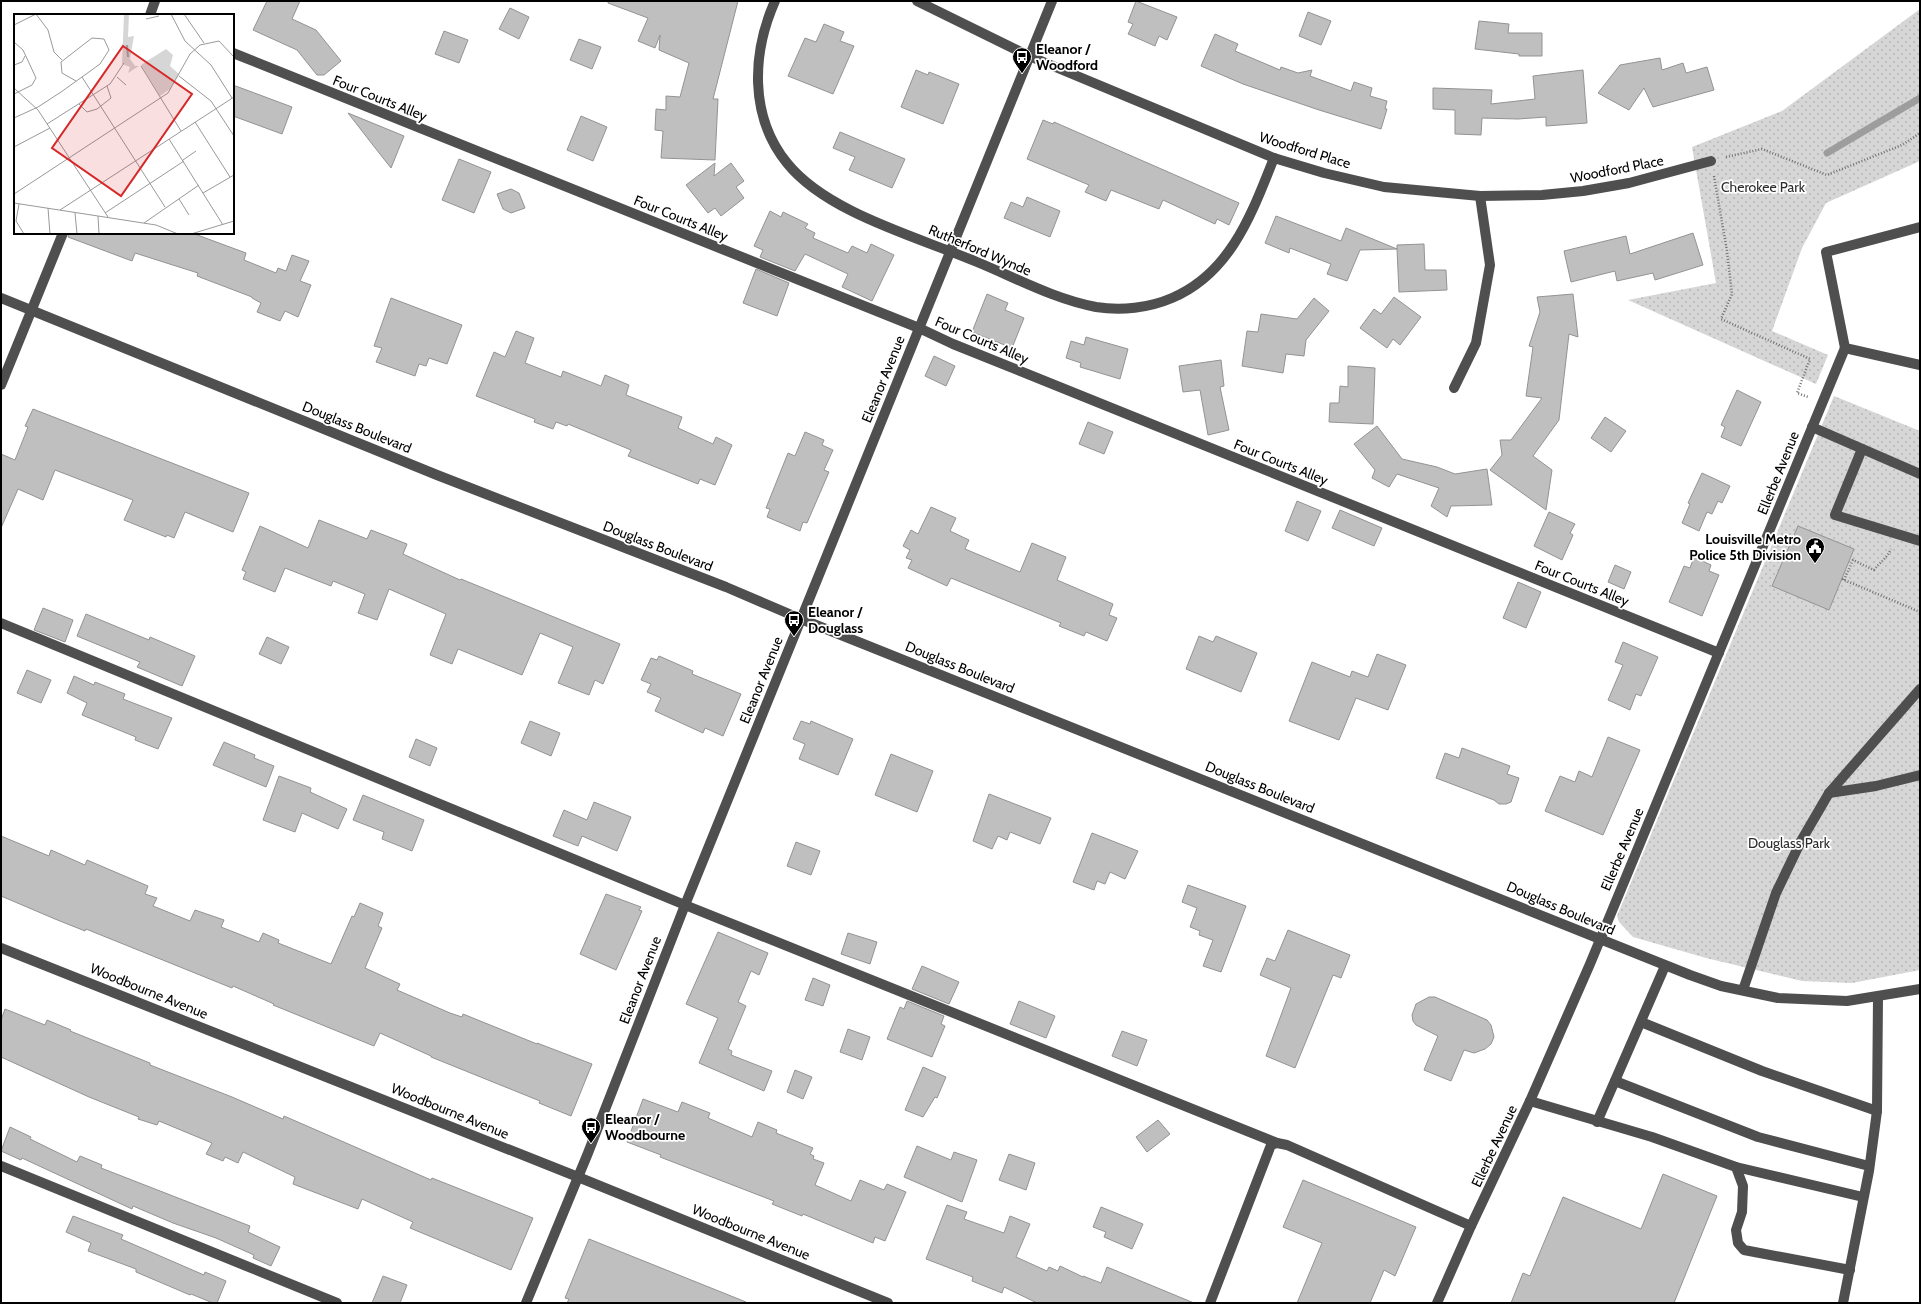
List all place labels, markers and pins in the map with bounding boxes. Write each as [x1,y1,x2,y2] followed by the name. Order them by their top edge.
[1036,40,1098,74] place label: Eleanor / Woodford
[1011,46,1033,74] bus stop icon: Eleanor / Woodford
[1689,530,1801,564] place label: Louisville Metro Police 5th Division
[1804,536,1826,564] public building icon: Louisville Metro Police 5th Division
[808,603,863,637] place label: Eleanor / Douglass
[783,609,805,637] bus stop icon: Eleanor / Douglass
[605,1110,685,1144] place label: Eleanor / Woodbourne
[580,1116,602,1144] bus stop icon: Eleanor / Woodbourne

